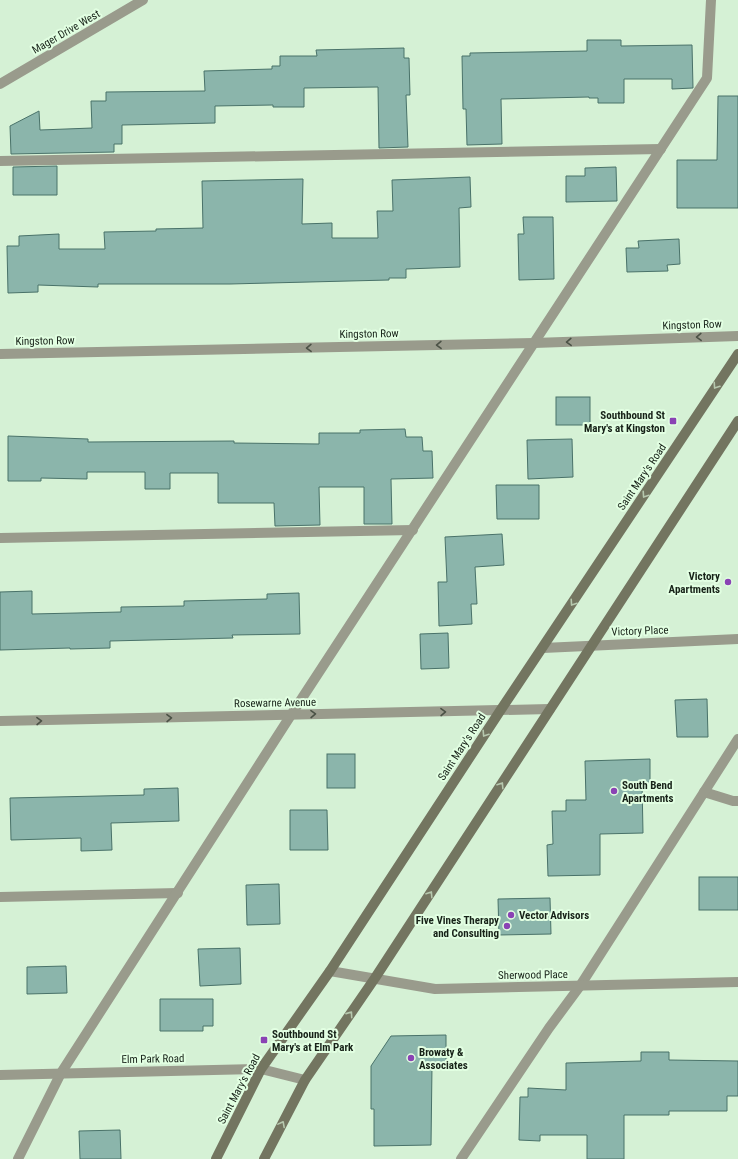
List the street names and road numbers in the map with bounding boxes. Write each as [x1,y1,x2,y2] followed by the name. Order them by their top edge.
[30,7,102,57] street label: Mager Drive West
[662,317,722,333] street label: Kingston Row
[339,327,399,341] street label: Kingston Row
[15,334,75,348] street label: Kingston Row
[615,441,669,513] street label: Saint Mary's Road
[611,624,669,638] street label: Victory Place
[234,696,316,710] street label: Rosewarne Avenue
[435,711,489,783] street label: Saint Mary's Road
[498,968,568,982] street label: Sherwood Place
[121,1052,185,1066] street label: Elm Park Road
[215,1052,263,1126] street label: Saint Mary's Road

